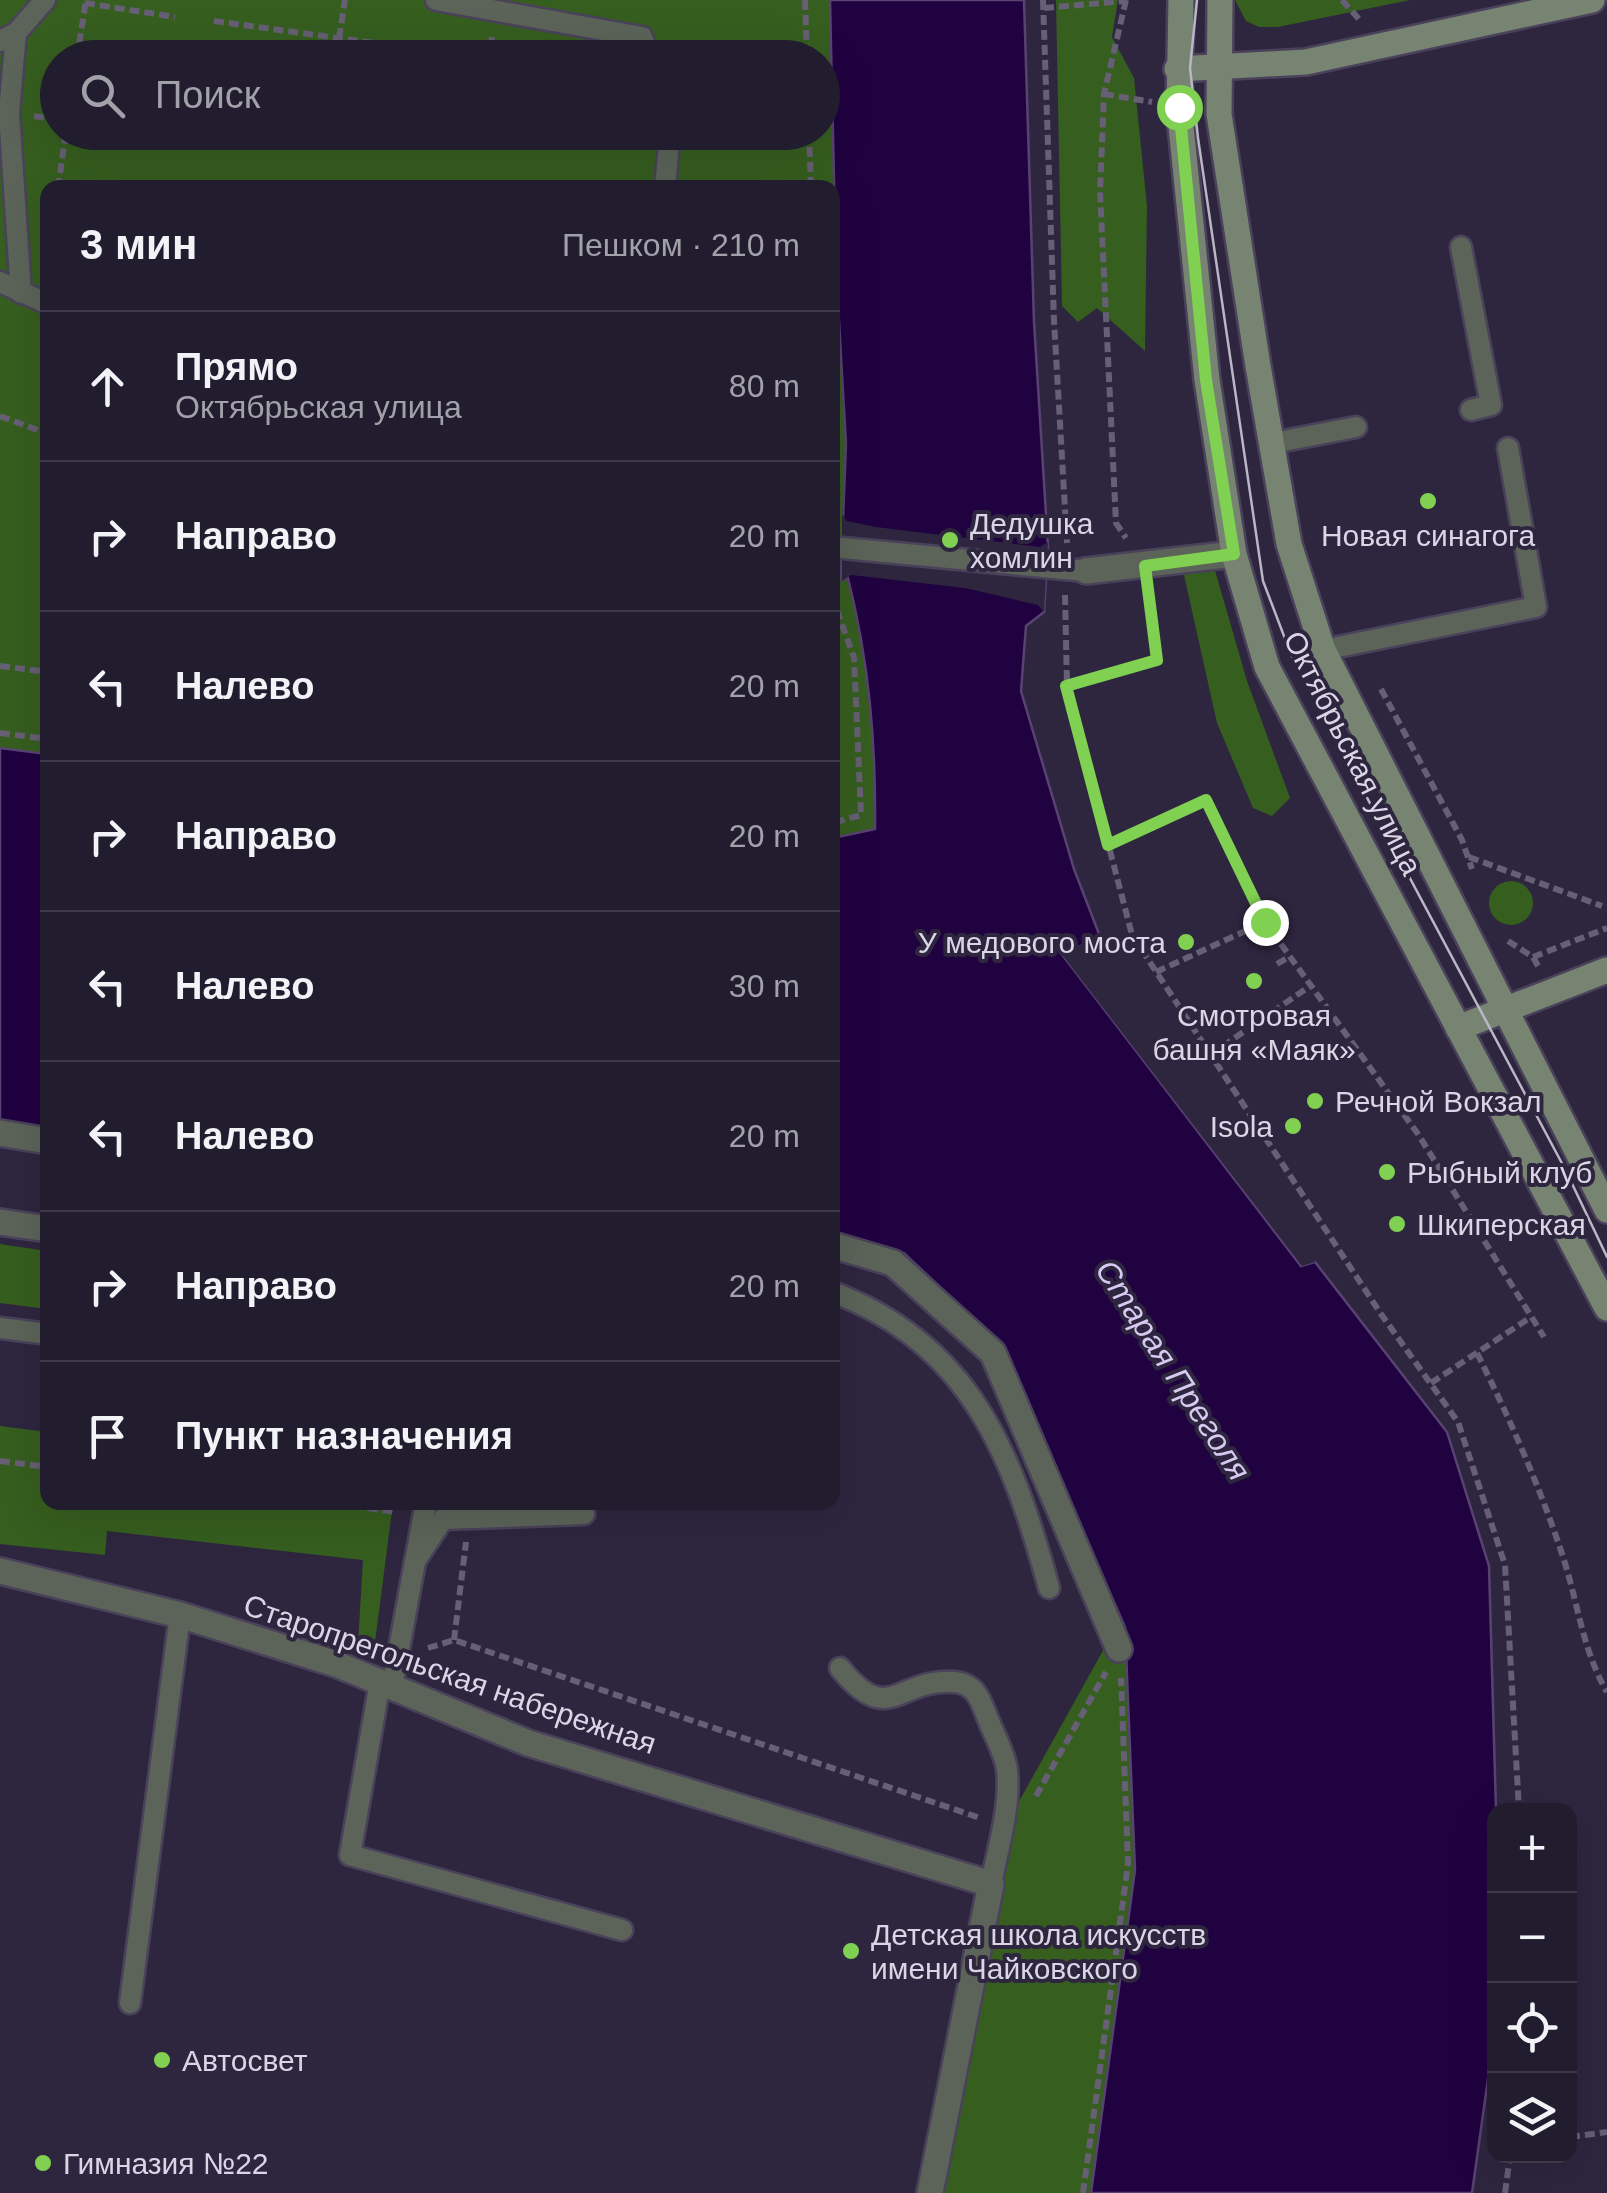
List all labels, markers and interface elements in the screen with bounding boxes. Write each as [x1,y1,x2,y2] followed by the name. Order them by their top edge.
[40,40,840,150] search box
[75,68,130,123] icon: search
[155,74,260,116] text: Поиск
[1157,85,1203,131] route start
[80,221,197,268] text: 3 мин
[562,227,800,263] text: Пешком · 210 m
[175,346,298,388] text: Прямо
[80,359,135,414] icon: ahead
[729,368,800,404] text: 80 m
[175,389,462,425] text: Октябрьская улица
[1417,490,1439,512] marker: Новая синагога
[970,507,1094,574] place label: Дедушка хомлин
[80,509,135,564] icon: right
[175,515,337,557] text: Направо
[729,518,800,554] text: 20 m
[1321,519,1535,552] place label: Новая синагога
[939,529,961,551] marker: Дедушка хомлин
[1277,626,1429,881] street label: Октябрьская улица
[80,659,135,714] icon: left
[175,665,314,707] text: Налево
[729,668,800,704] text: 20 m
[80,809,135,864] icon: right
[175,815,337,857] text: Направо
[729,818,800,854] text: 20 m
[1243,900,1289,946] route end
[918,926,1166,959] place label: У медового моста
[1175,931,1197,953] marker: У медового моста
[80,959,135,1014] icon: left
[175,965,314,1007] text: Налево
[729,968,800,1004] text: 30 m
[1243,970,1265,992] marker: Смотровая башня «Маяк»
[1152,999,1356,1066] place label: Смотровая башня «Маяк»
[1335,1085,1541,1118] place label: Речной Вокзал
[1304,1090,1326,1112] marker: Речной Вокзал
[80,1109,135,1164] icon: left
[1210,1110,1273,1143] place label: Isola
[175,1115,314,1157] text: Налево
[1282,1115,1304,1137] marker: Isola
[729,1118,800,1154] text: 20 m
[1407,1156,1592,1189] place label: Рыбный клуб
[1376,1161,1398,1183] marker: Рыбный клуб
[1417,1208,1586,1241] place label: Шкиперская
[1386,1213,1408,1235] marker: Шкиперская
[1088,1253,1258,1487] water label: Старая Преголя
[80,1259,135,1314] icon: right
[175,1265,337,1307] text: Направо
[729,1268,800,1304] text: 20 m
[80,1409,135,1464] icon: arrive
[175,1415,513,1457] text: Пункт назначения
[240,1588,660,1760] street label: Старопрегольская набережная
[1487,1803,1577,2163] map controls
[1487,1803,1577,1893] button: +
[1487,1893,1577,1983] button: −
[871,1918,1206,1985] place label: Детская школа искусств имени Чайковского
[840,1940,862,1962] marker: Детская школа искусств имени Чайковского
[1487,1983,1577,2073] button: locate
[182,2044,308,2077] place label: Автосвет
[151,2049,173,2071] marker: Автосвет
[1487,2073,1577,2163] button: layers
[63,2147,269,2180] place label: Гимназия №22
[32,2152,54,2174] marker: Гимназия №22

